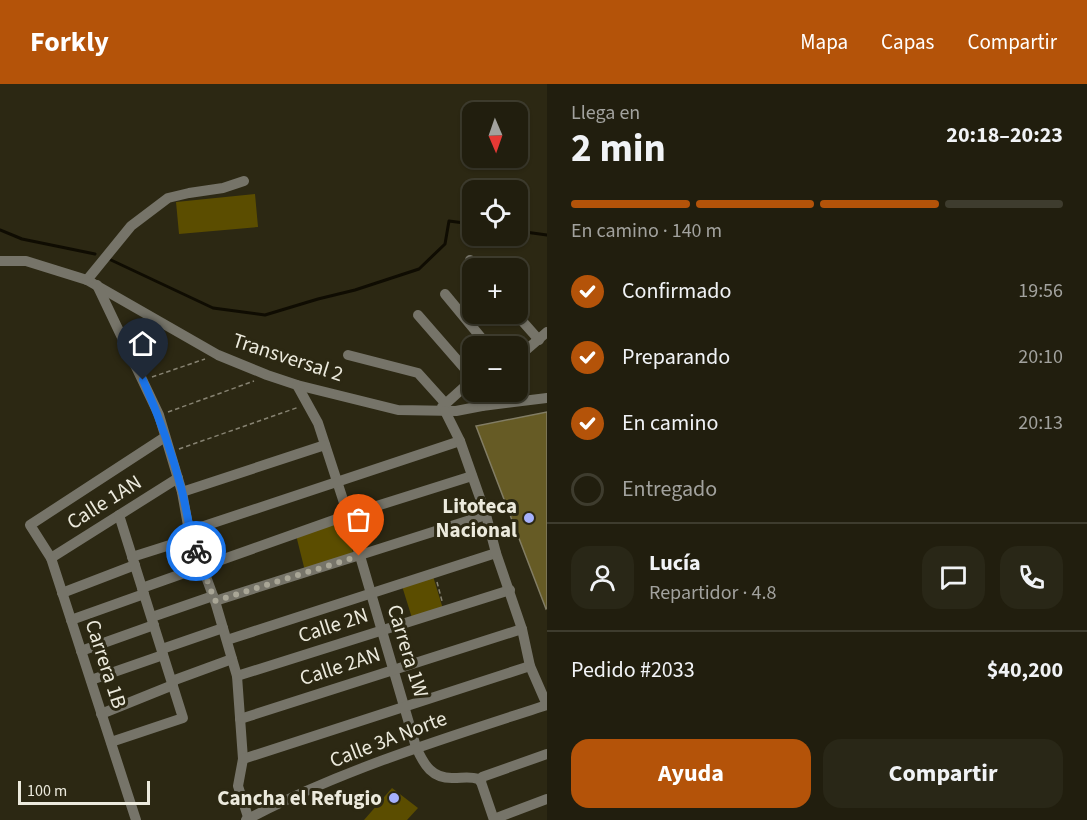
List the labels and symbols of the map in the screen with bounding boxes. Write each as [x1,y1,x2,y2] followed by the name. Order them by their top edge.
[462,102,528,168] north arrow
[117,318,168,380] pin
[229,325,347,389] street label: Transversal 2
[61,467,147,537] street label: Calle 1AN
[436,491,517,545] place label: Litoteca Nacional
[333,494,384,556] pin
[522,511,536,525] marker: Litoteca Nacional
[166,521,226,581] courier
[294,600,372,650] street label: Calle 2N
[380,601,437,702] street label: Carrera 1W
[78,616,134,712] street label: Carrera 1B
[296,639,384,693] street label: Calle 2AN
[325,703,451,775] street label: Calle 3A Norte
[18,778,150,806] scale bar
[217,783,382,813] place label: Cancha el Refugio
[387,791,401,805] marker: Cancha el Refugio

